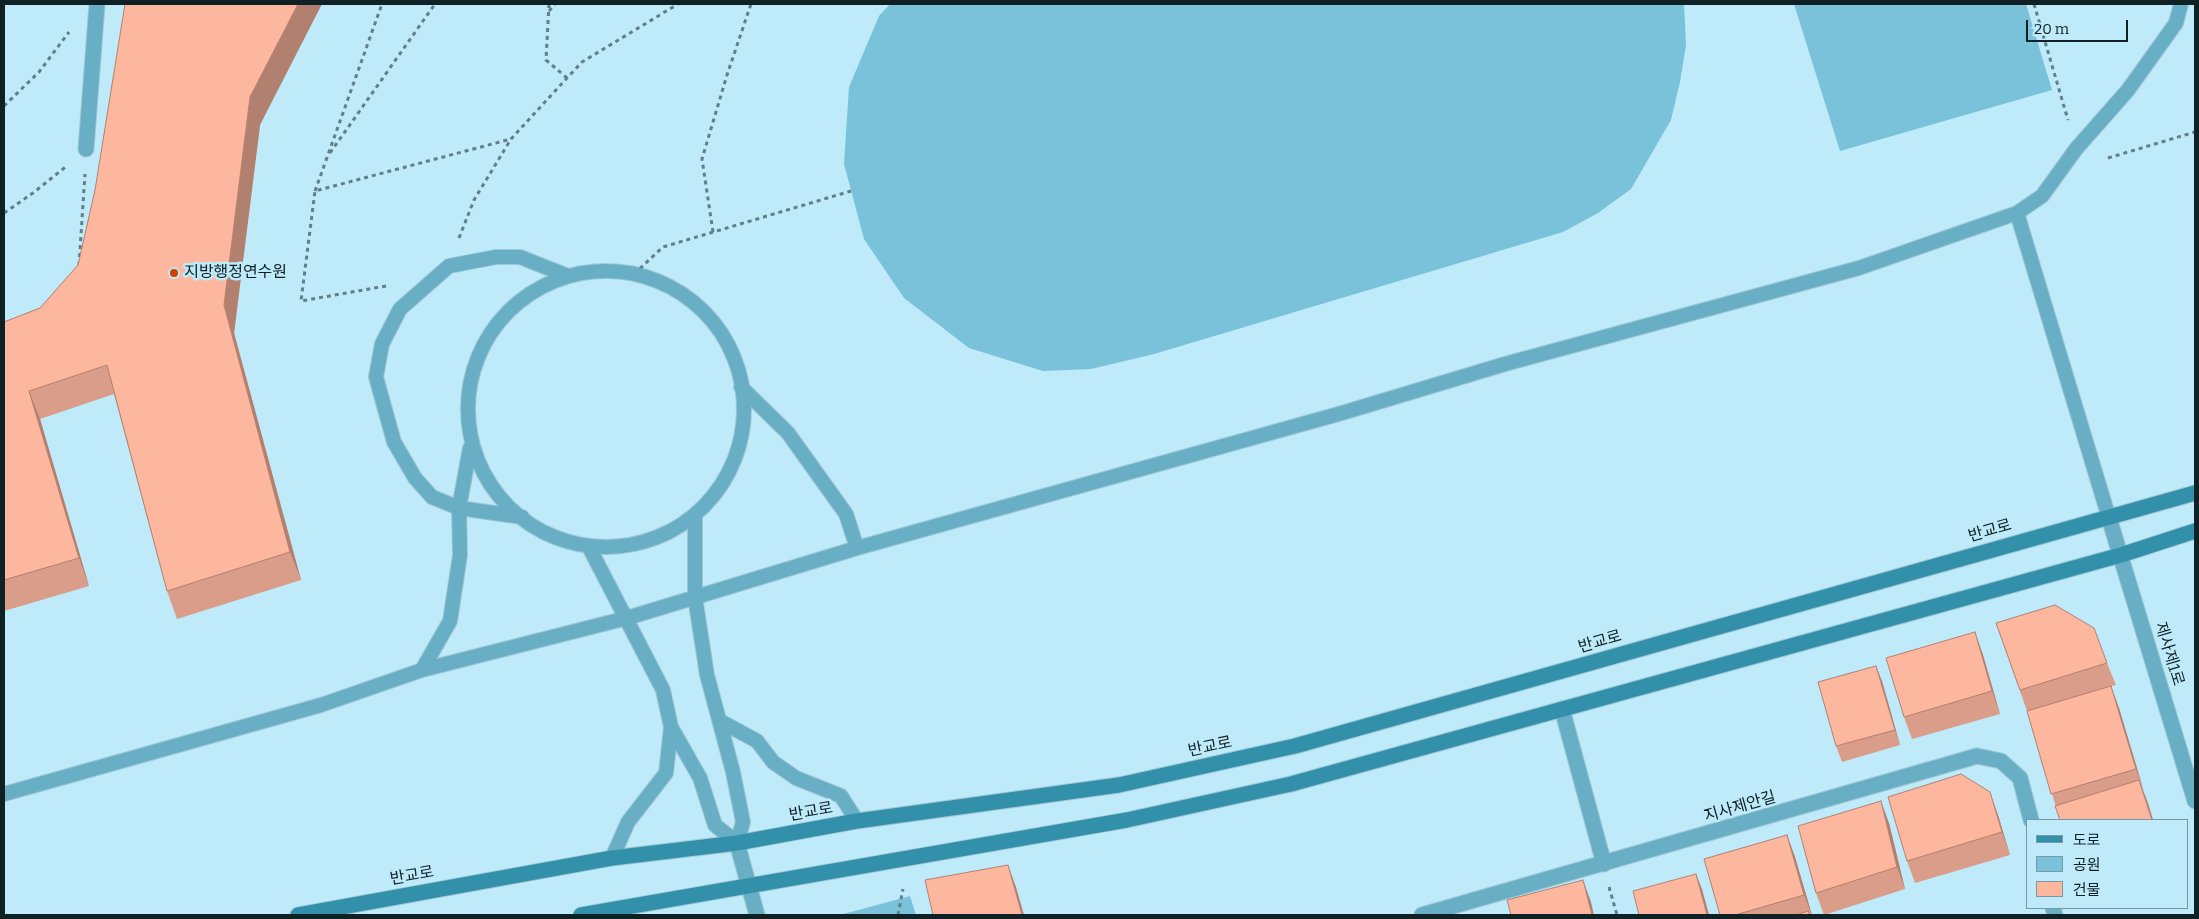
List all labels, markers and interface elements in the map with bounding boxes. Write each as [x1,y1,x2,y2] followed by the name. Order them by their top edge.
[2029,10,2132,42] scale bar
[2034,20,2069,38] text: 20 m
[184,263,287,283] place label: 지방행정연수원
[168,267,180,279] marker: 지방행정연수원
[1966,516,2014,546] street label: 반교로
[2150,620,2188,688] street label: 제사제1로
[1576,627,1624,657] street label: 반교로
[1186,733,1234,761] street label: 반교로
[1702,788,1778,826] street label: 지사제안길
[788,799,834,825] street label: 반교로
[2026,819,2189,909] legend
[2073,831,2101,849] text: 도로
[2073,856,2101,874] text: 공원
[389,863,435,889] street label: 반교로
[2073,881,2101,899] text: 건물

